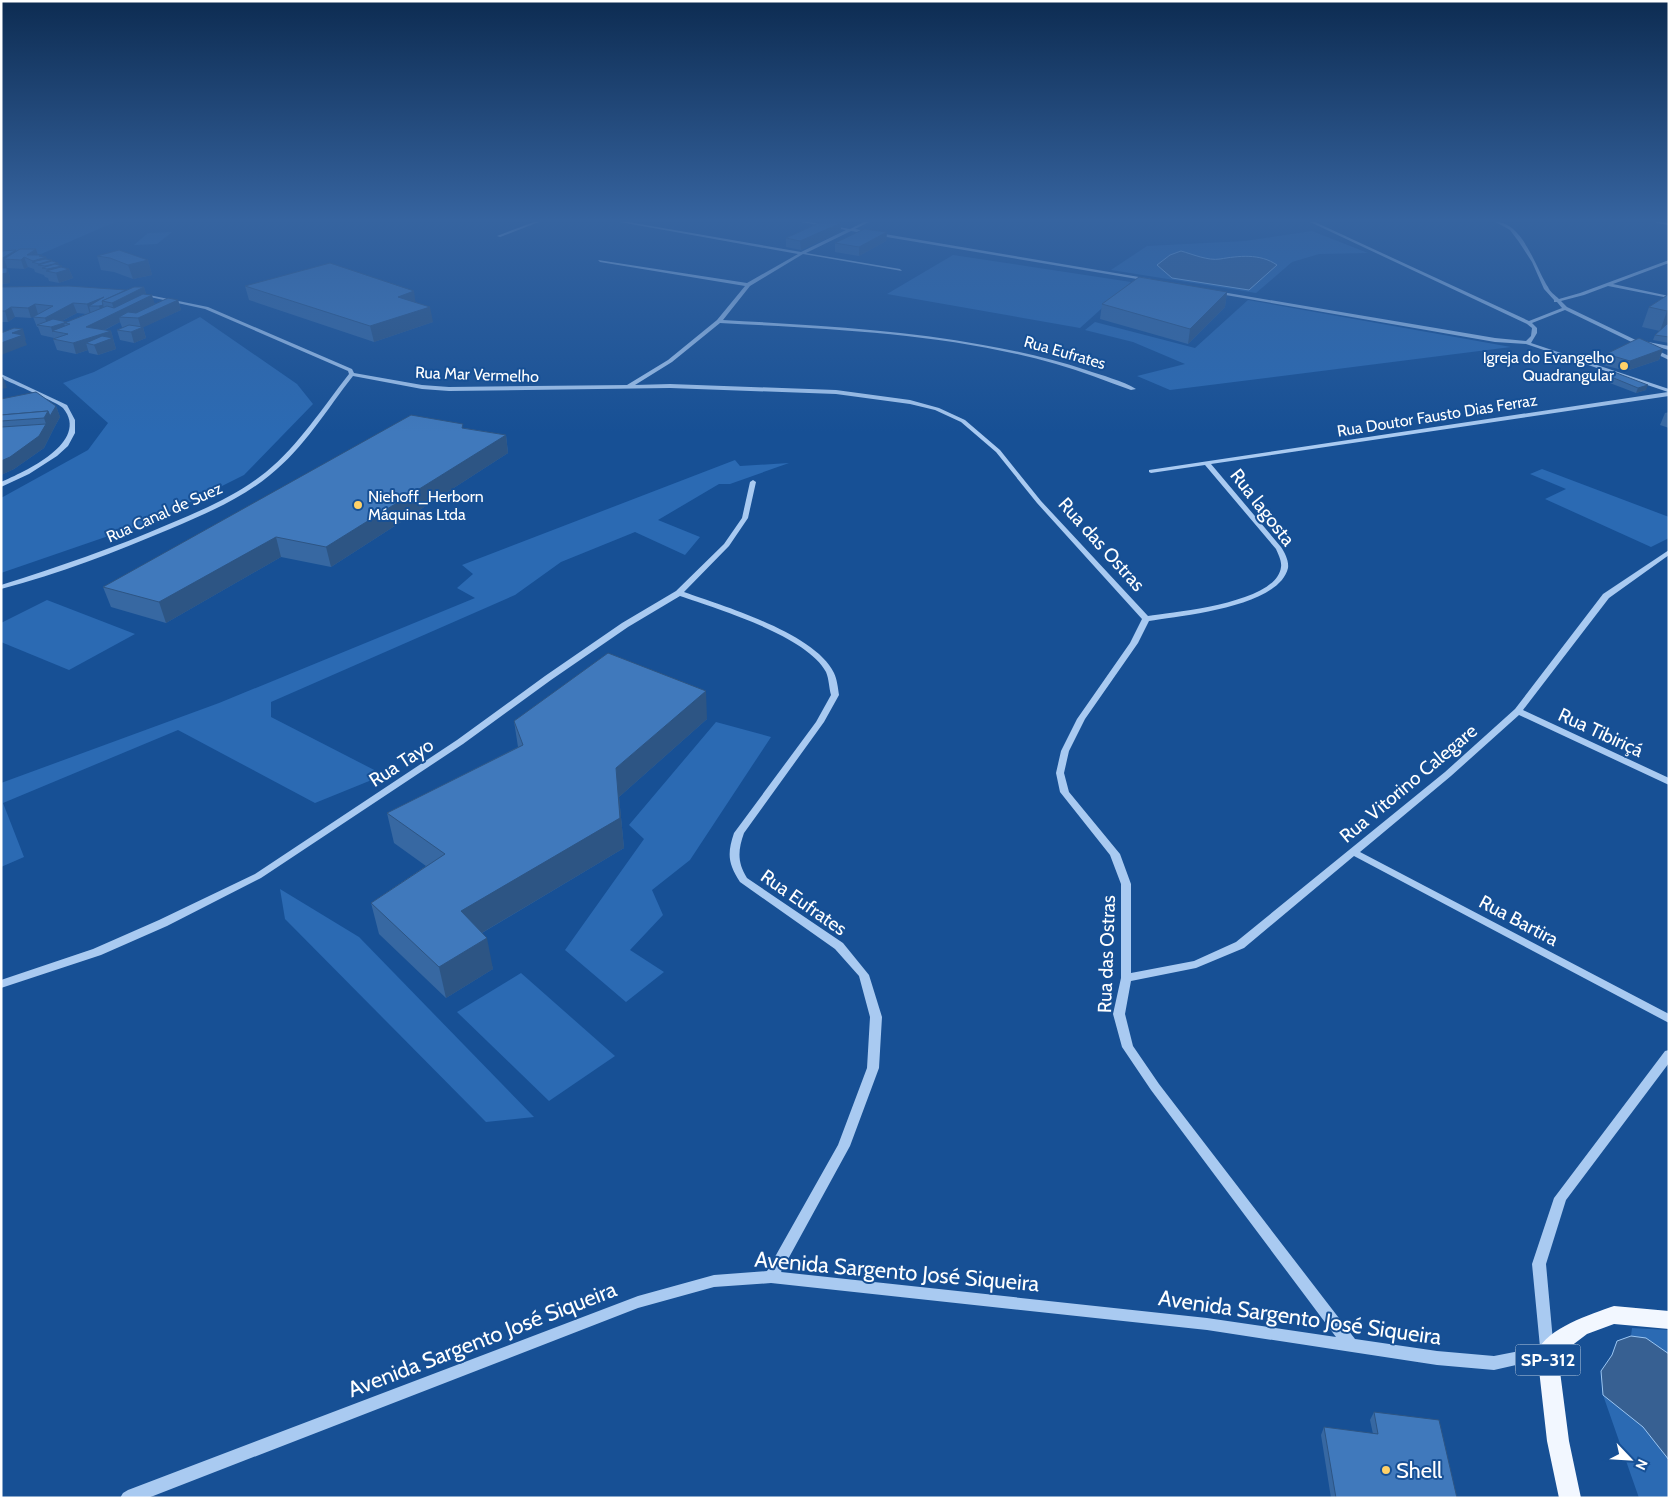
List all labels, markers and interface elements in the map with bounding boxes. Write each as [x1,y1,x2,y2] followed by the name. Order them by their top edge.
[1022,332,1108,373] street label: Rua Eufrates
[1483,348,1615,385] place label: Igreja do Evangelho Quadrangular
[1618,360,1630,372] marker: Igreja do Evangelho Quadrangular
[415,363,539,386] street label: Rua Mar Vermelho
[1336,390,1539,441] street label: Rua Doutor Fausto Dias Ferraz
[1225,464,1300,550] street label: Rua lagosta
[103,478,225,546] street label: Rua Canal de Suez
[368,487,484,524] place label: Niehoff_Herborn Máquinas Ltda
[1054,493,1150,596] street label: Rua das Ostras
[352,499,364,511] marker: Niehoff_Herborn Máquinas Ltda
[1555,703,1647,762] street label: Rua Tibiriçá
[1335,719,1482,848] street label: Rua Vitorino Calegare
[365,733,438,792] street label: Rua Tayo
[756,864,851,941] street label: Rua Eufrates
[1475,890,1562,951] street label: Rua Bartira
[1093,895,1120,1013] street label: Rua das Ostras
[754,1246,1041,1297] street label: Avenida Sargento José Siqueira
[344,1276,621,1403] street label: Avenida Sargento José Siqueira
[1157,1284,1444,1351] street label: Avenida Sargento José Siqueira
[1516,1344,1580,1376] road number: SP-312
[1605,1434,1655,1484] north arrow
[1632,1456,1652,1473] text: N
[1396,1457,1443,1484] place label: Shell
[1380,1464,1392,1476] marker: Shell

